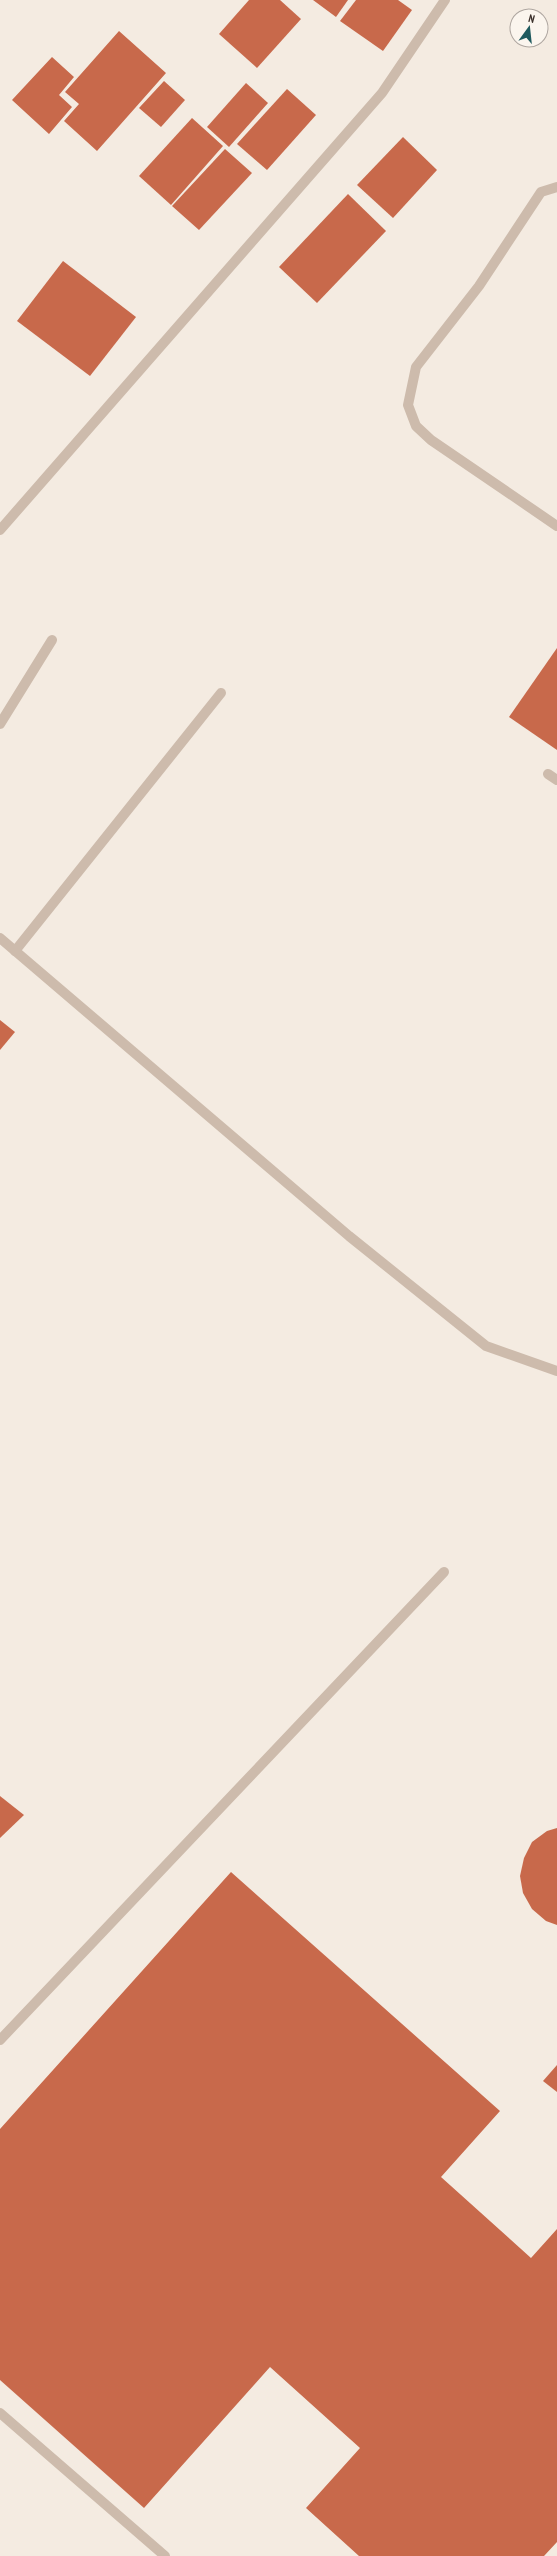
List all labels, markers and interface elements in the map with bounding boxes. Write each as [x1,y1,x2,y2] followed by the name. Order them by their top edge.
[509,8,549,48] north arrow
[527,11,536,26] text: N

